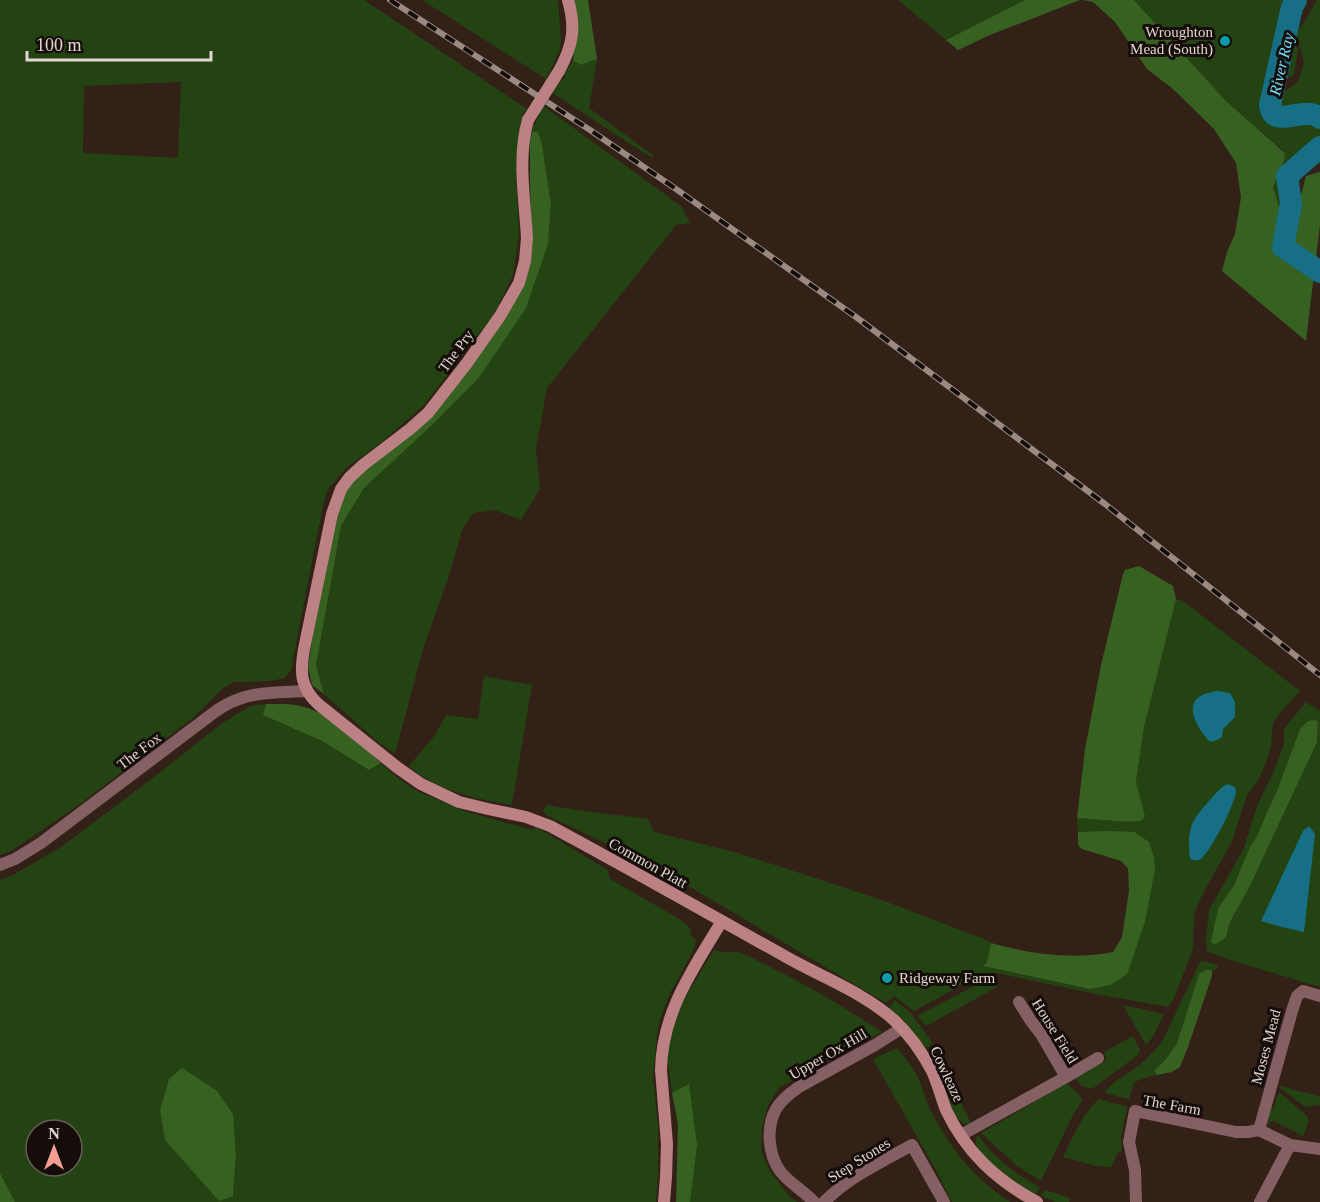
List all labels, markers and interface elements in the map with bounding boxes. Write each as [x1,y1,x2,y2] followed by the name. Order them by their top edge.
[27,24,212,62] scale bar
[1130,24,1213,58] place label: Wroughton Mead (South)
[1266,30,1298,98] water label: River Ray
[1218,34,1232,48] marker: Wroughton Mead (South)
[36,35,82,55] text: 100 m
[435,327,477,375] street label: The Pry
[114,729,164,773] street label: The Fox
[606,835,691,892] street label: Common Platt
[899,970,996,986] place label: Ridgeway Farm
[880,971,894,985] marker: Ridgeway Farm
[1029,996,1081,1067] street label: House Field
[1248,1007,1284,1086] street label: Moses Mead
[786,1025,870,1083] street label: Upper Ox Hill
[927,1044,967,1104] street label: Cowleaze
[1142,1092,1203,1118] street label: The Farm
[24,1118,84,1178] north arrow
[48,1125,60,1142] text: N
[825,1134,893,1185] street label: Step Stones

